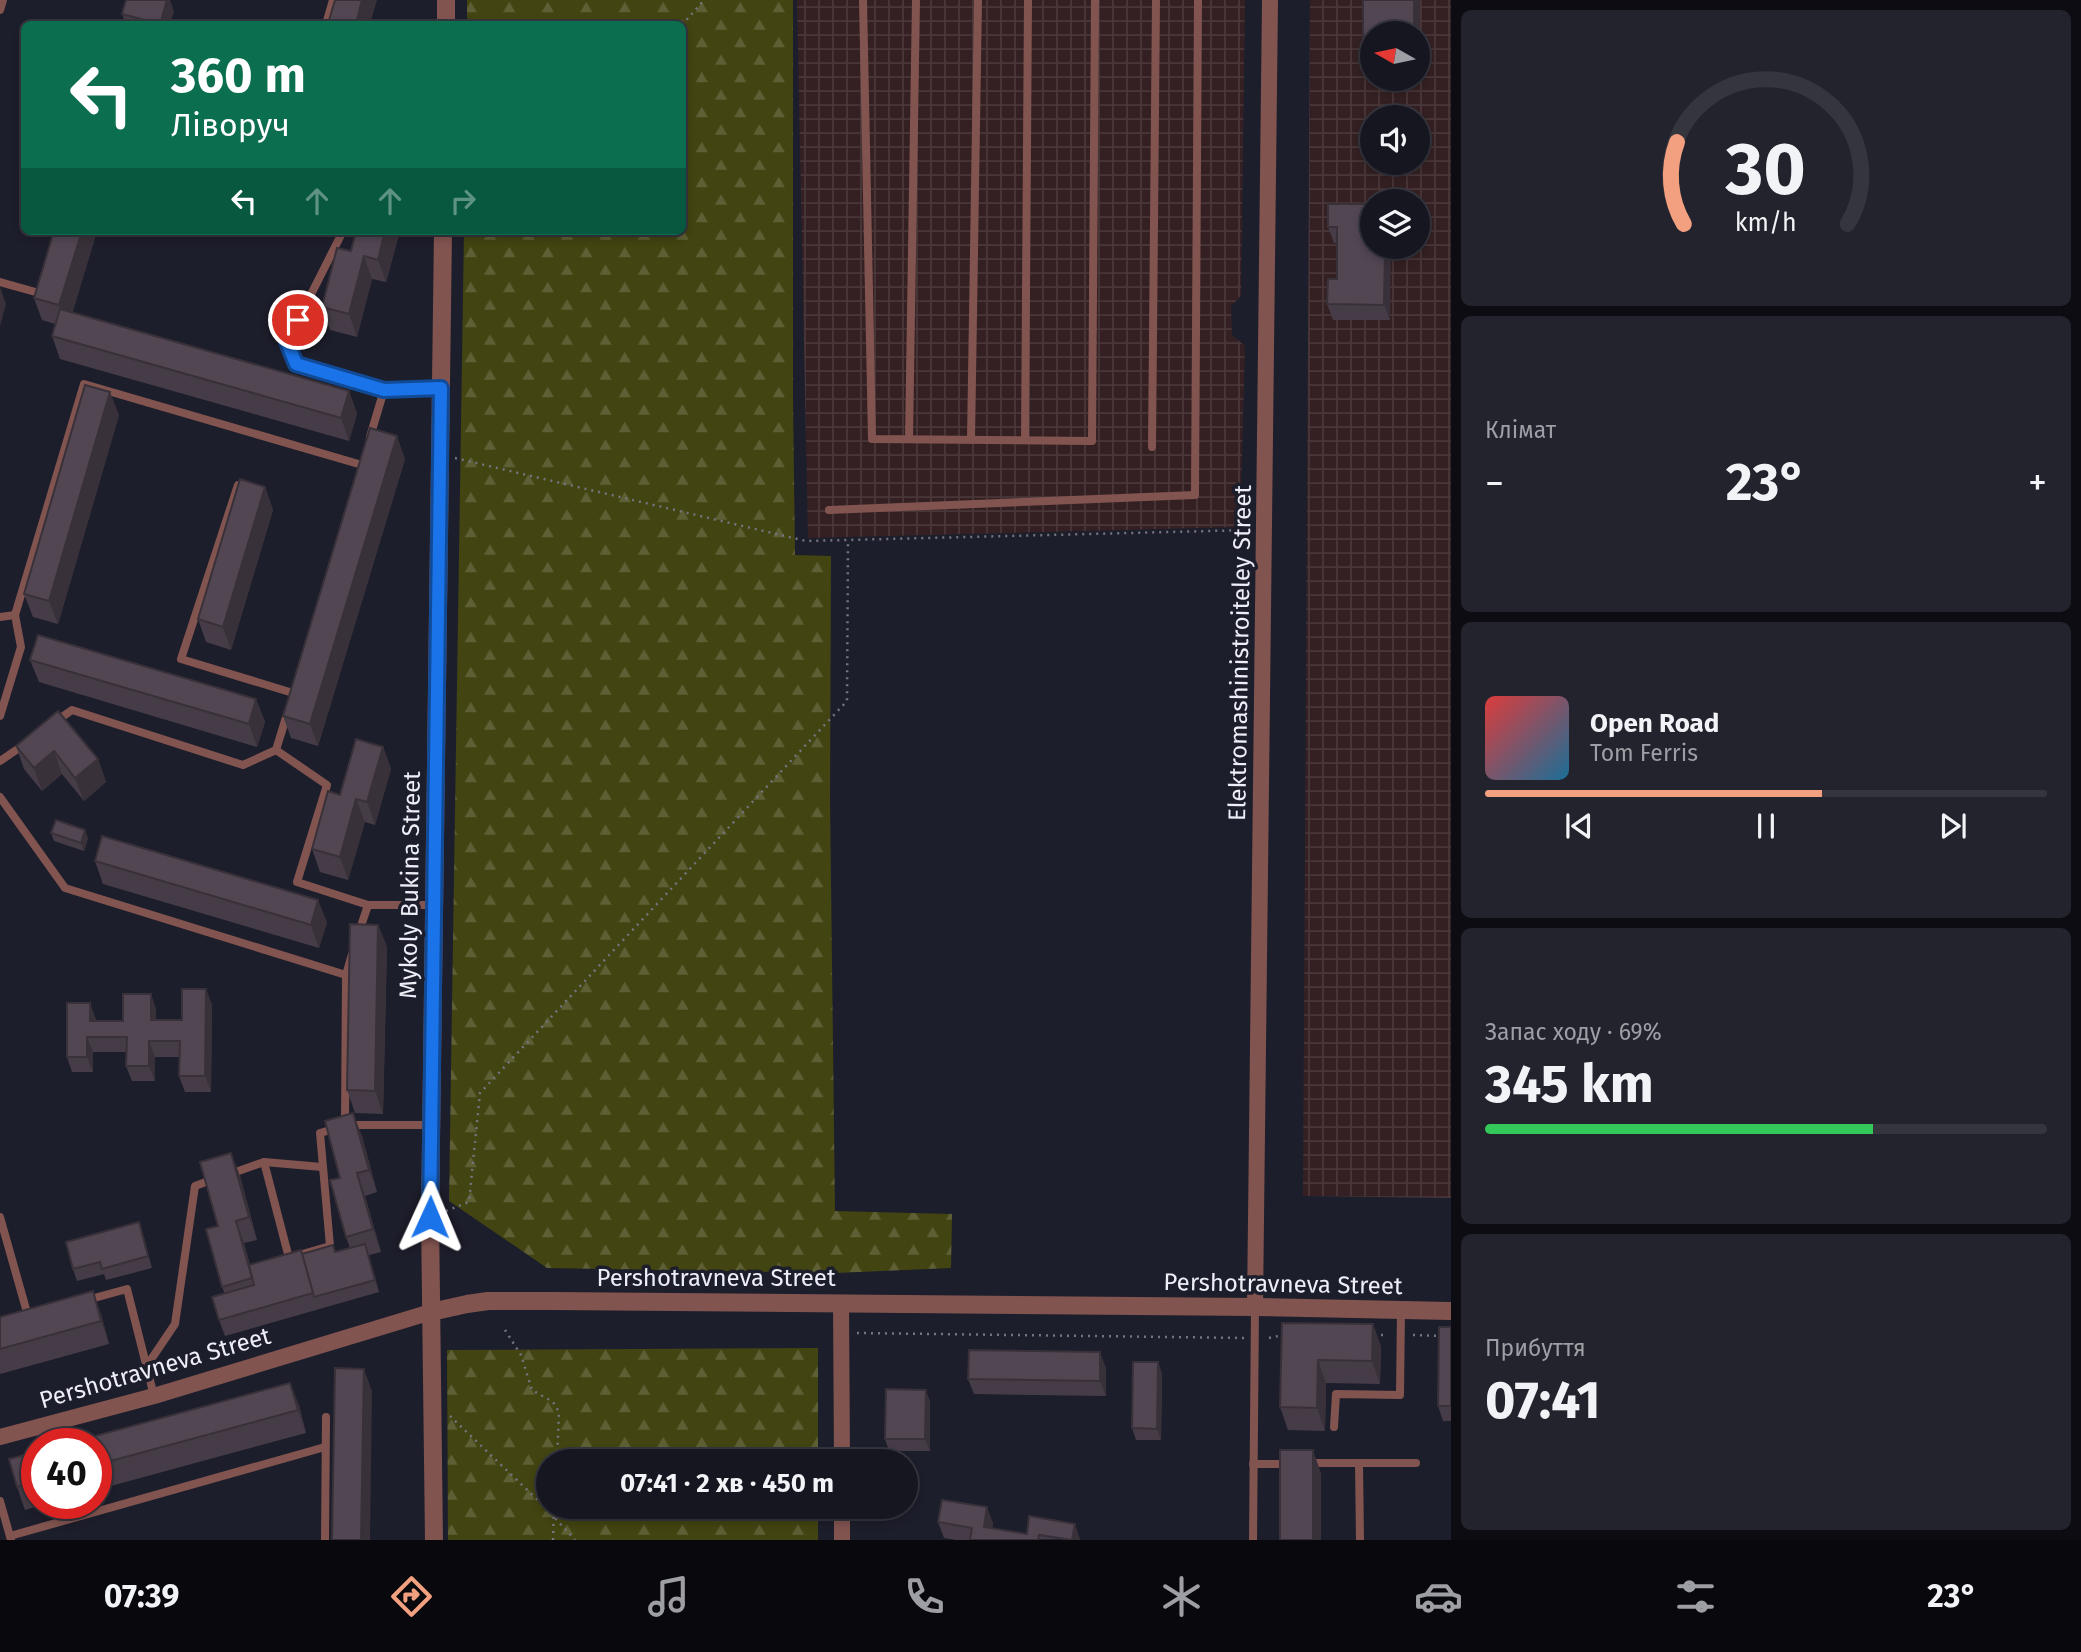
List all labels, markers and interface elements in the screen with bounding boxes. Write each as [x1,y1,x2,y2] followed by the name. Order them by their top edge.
[1360,21,1430,91] north arrow
[1360,21,1430,259] map controls
[171,46,306,105] text: 360 m
[56,49,147,140] icon: left
[1360,105,1430,175] button: sound
[171,106,290,144] text: Ліворуч
[1725,126,1806,213] text: 30
[225,182,263,220] icon: left
[298,182,336,220] icon: ahead
[371,182,409,220] icon: ahead
[444,182,482,220] icon: right
[1360,189,1430,259] button: layers
[1735,208,1797,238] text: km/h
[268,290,328,350] pin
[279,301,317,339] icon: arrive
[1485,416,1556,444] text: Клімат
[1726,451,1806,514] text: 23°
[1485,460,1504,506] text: −
[2028,460,2047,506] text: +
[1223,484,1257,821] street label: Elektromashinistroiteley Street
[1590,708,1719,739] text: Open Road
[1590,739,1698,767] text: Tom Ferris
[394,771,426,999] street label: Mykoly Bukina Street
[1560,807,1598,845] icon: previous
[1747,807,1785,845] icon: pause
[1934,807,1972,845] icon: next
[1485,1018,1662,1046] text: Запас ходу · 69%
[1485,1053,1654,1116] text: 345 km
[393,1180,467,1254] position arrow
[596,1264,836,1292] street label: Pershotravneva Street
[1163,1268,1403,1300] street label: Pershotravneva Street
[36,1321,274,1414] street label: Pershotravneva Street
[1485,1334,1586,1362] text: Прибуття
[1485,1369,1601,1432] text: 07:41
[21,1428,112,1519] speed limit sign: 40
[620,1468,834,1499] text: 07:41 · 2 хв · 450 m
[387,1572,436,1621] icon: directions
[644,1572,693,1621] icon: music
[900,1572,949,1621] icon: phone
[1157,1572,1206,1621] icon: climate
[1414,1572,1463,1621] icon: car
[1671,1572,1720,1621] icon: filters
[104,1577,179,1615] text: 07:39
[1927,1577,1977,1615] text: 23°

